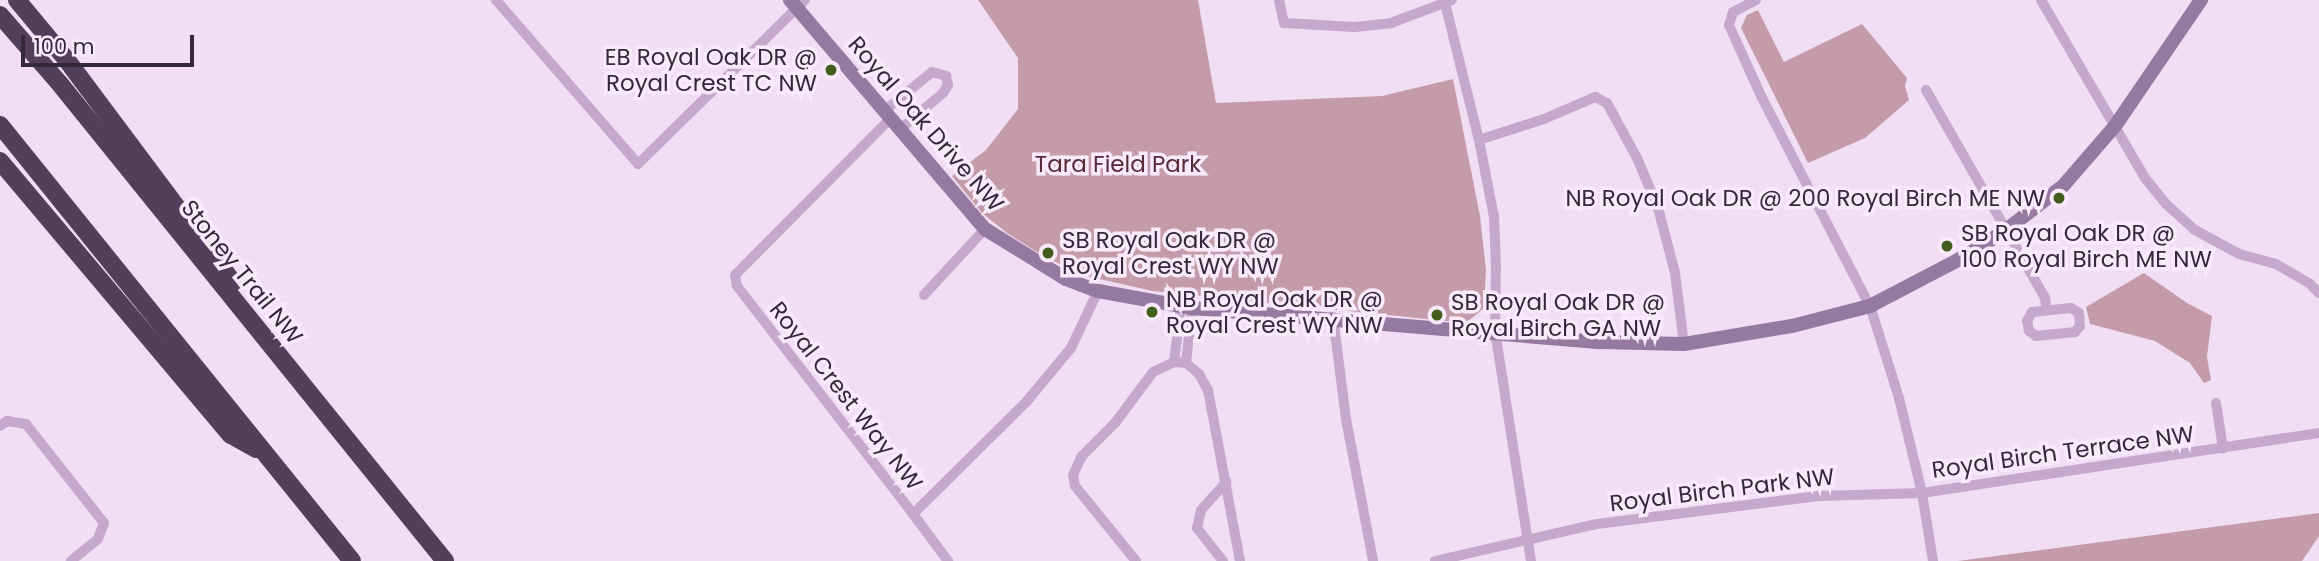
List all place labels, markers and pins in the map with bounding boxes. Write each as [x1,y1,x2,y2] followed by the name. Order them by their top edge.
[605,43,817,97] place label: EB Royal Oak DR @ Royal Crest TC NW
[823,62,839,78] marker: EB Royal Oak DR @ Royal Crest TC NW
[1565,184,2045,212] place label: NB Royal Oak DR @ 200 Royal Birch ME NW
[2051,190,2067,206] marker: NB Royal Oak DR @ 200 Royal Birch ME NW
[1961,219,2212,273] place label: SB Royal Oak DR @ 100 Royal Birch ME NW
[1062,226,1279,280] place label: SB Royal Oak DR @ Royal Crest WY NW
[1939,238,1955,254] marker: SB Royal Oak DR @ 100 Royal Birch ME NW
[1040,245,1056,261] marker: SB Royal Oak DR @ Royal Crest WY NW
[1166,285,1383,339] place label: NB Royal Oak DR @ Royal Crest WY NW
[1451,288,1665,342] place label: SB Royal Oak DR @ Royal Birch GA NW
[1144,304,1160,320] marker: NB Royal Oak DR @ Royal Crest WY NW
[1429,307,1445,323] marker: SB Royal Oak DR @ Royal Birch GA NW

